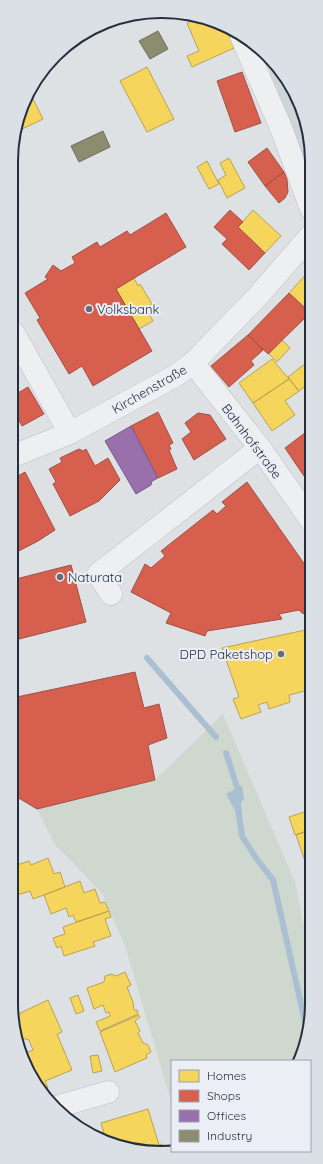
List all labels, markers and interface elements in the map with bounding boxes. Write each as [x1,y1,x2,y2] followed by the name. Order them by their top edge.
[97,301,159,317] place label: Volksbank
[84,304,94,314] marker: Volksbank
[109,361,189,417] street label: Kirchenstraße
[219,400,285,482] street label: Bahnhofstraße
[68,569,122,585] place label: Naturata
[55,572,65,582] marker: Naturata
[180,646,273,662] place label: DPD Paketshop
[276,649,286,659] marker: DPD Paketshop
[171,1060,311,1152] legend
[207,1068,247,1083] text: Homes
[207,1088,241,1103] text: Shops
[207,1108,246,1123] text: Offices
[207,1128,252,1143] text: Industry

